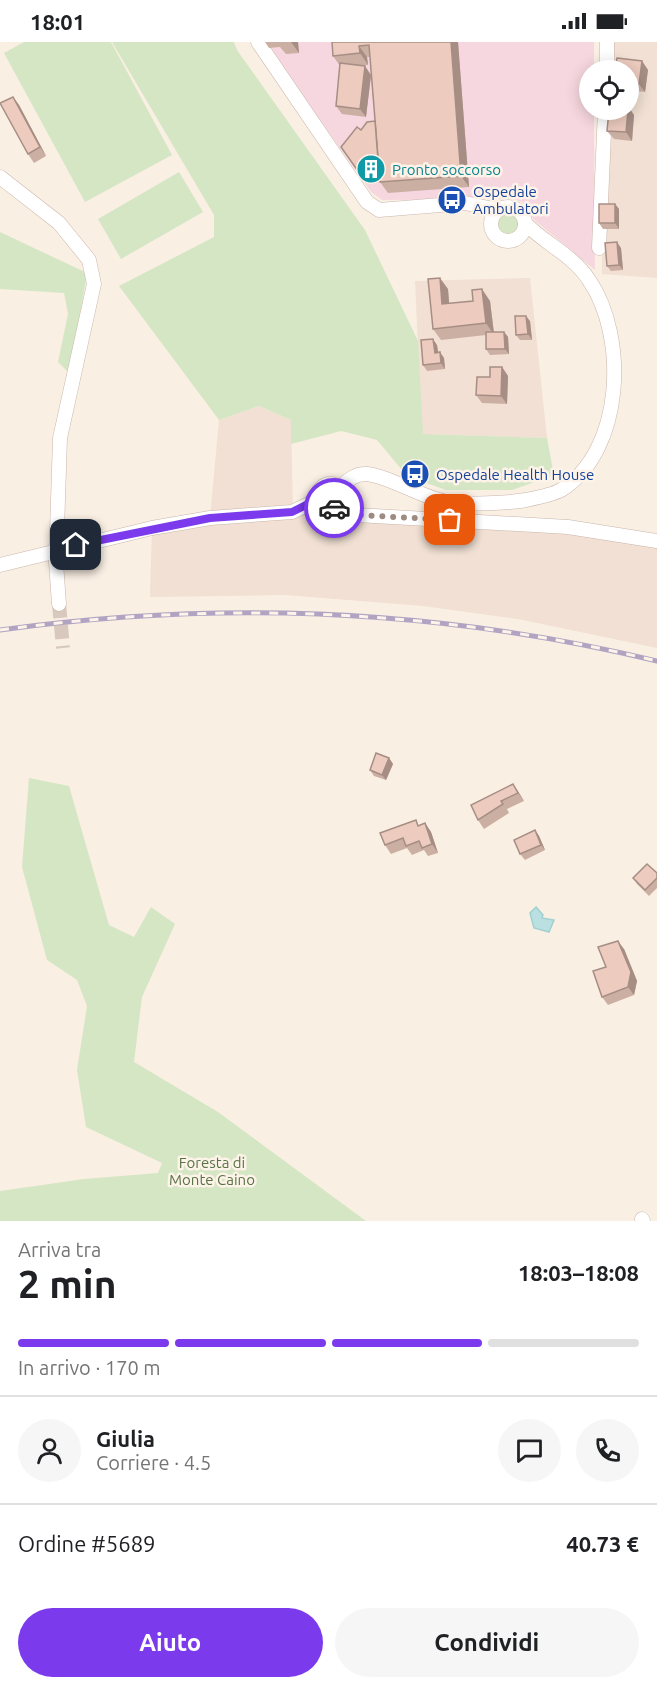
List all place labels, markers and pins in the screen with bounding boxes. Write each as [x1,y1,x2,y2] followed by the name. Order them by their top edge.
[355,153,387,185] building icon: Pronto soccorso
[392,161,501,178] place label: Pronto soccorso
[473,183,549,217] place label: Ospedale Ambulatori
[436,184,468,216] bus stop icon: Ospedale Ambulatori
[399,458,431,490] bus stop icon: Ospedale Health House
[436,466,594,483] place label: Ospedale Health House
[424,494,475,545] pin
[50,519,101,570] pin

